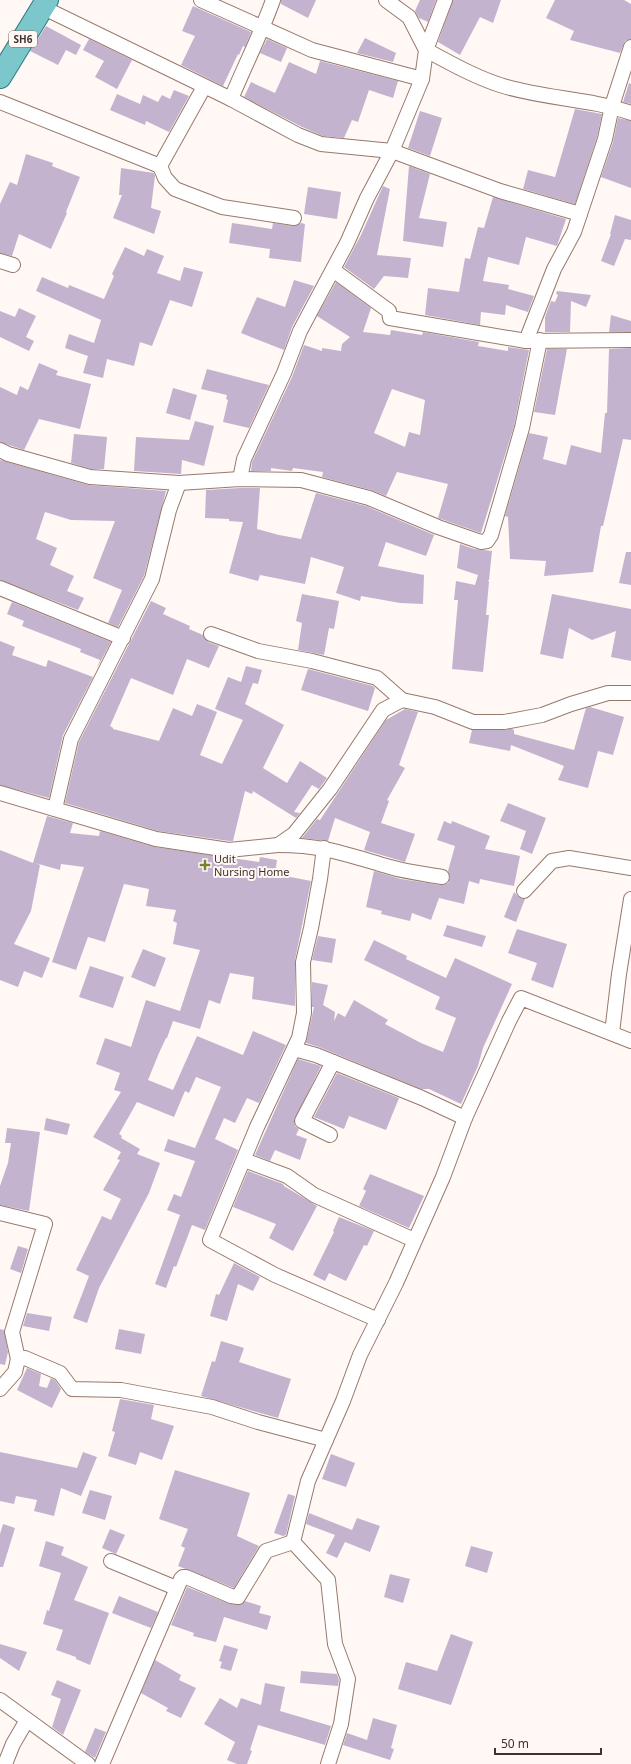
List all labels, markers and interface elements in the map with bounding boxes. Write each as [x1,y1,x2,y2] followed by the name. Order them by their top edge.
[9,31,37,47] road number: SH6
[214,851,290,879] place label: Udit Nursing Home
[199,859,211,871] marker: Udit Nursing Home
[495,1730,601,1756] scale bar
[501,1735,529,1752] text: 50 m

